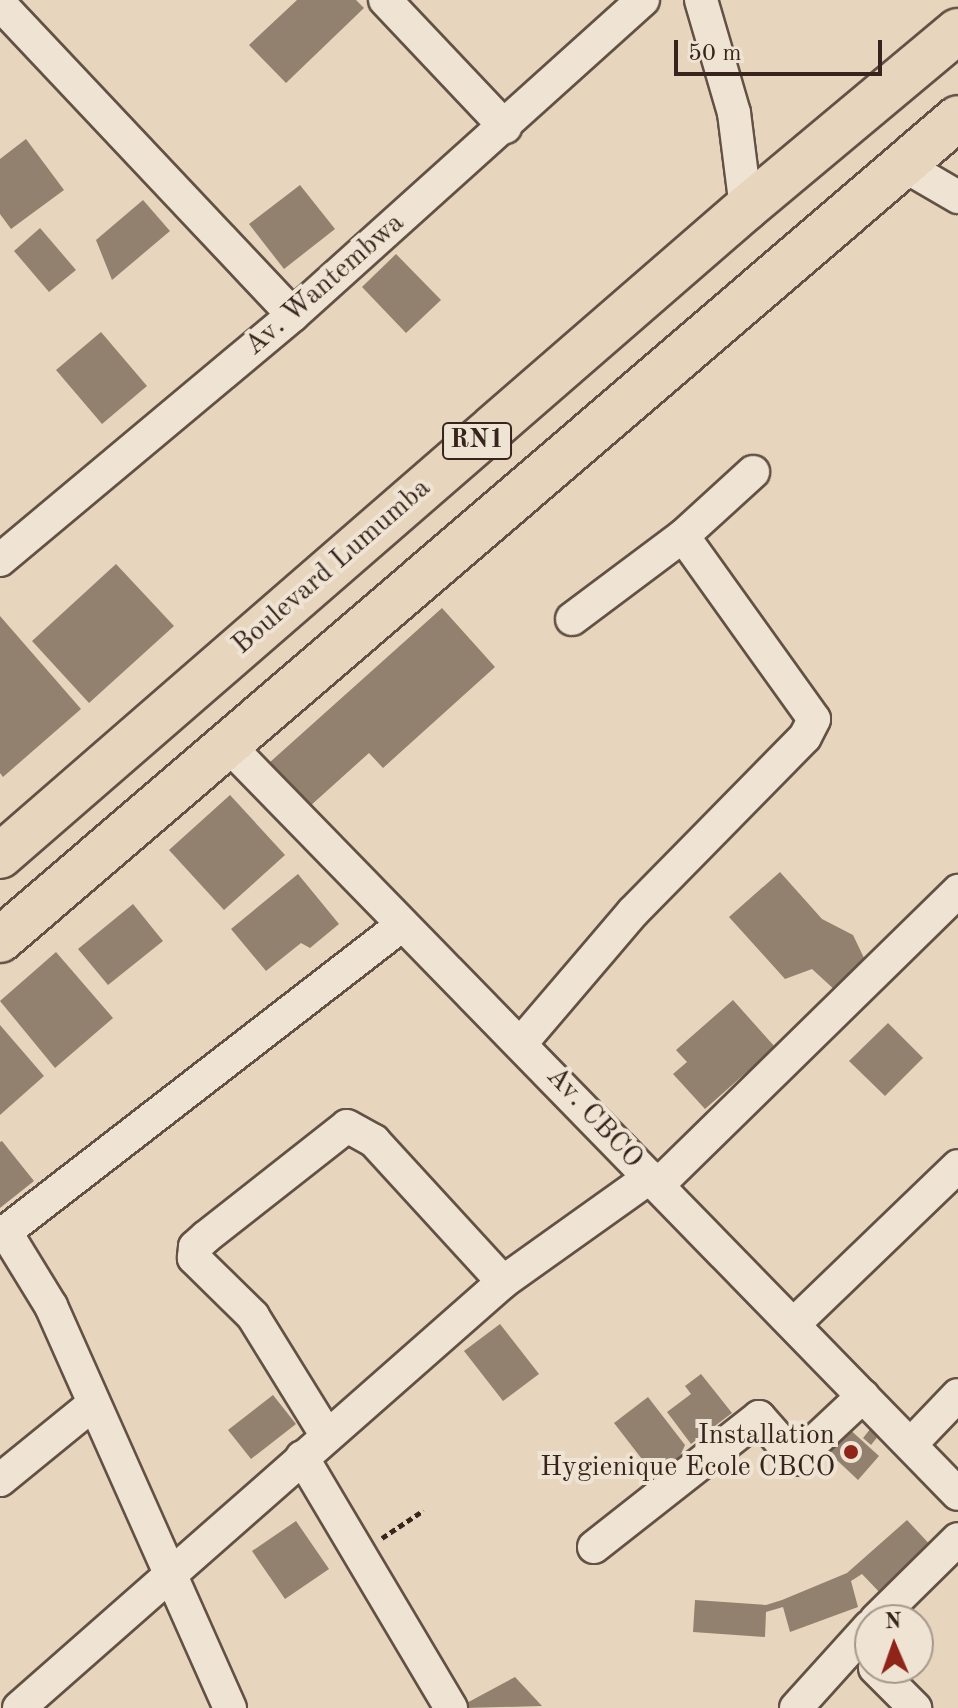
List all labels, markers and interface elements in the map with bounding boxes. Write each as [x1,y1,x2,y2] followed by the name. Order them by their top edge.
[678,24,886,74] scale bar
[688,42,742,66] text: 50 m
[238,207,412,363] street label: Av. Wantembwa
[441,419,513,463] road number: RN1
[226,472,438,662] street label: Boulevard Lumumba
[539,1060,649,1176] street label: Av. CBCO
[540,1419,835,1485] place label: Installation Hygienique Ecole CBCO
[842,1443,860,1461] marker: Installation Hygienique Ecole CBCO
[854,1604,934,1684] north arrow
[884,1611,902,1633] text: N

